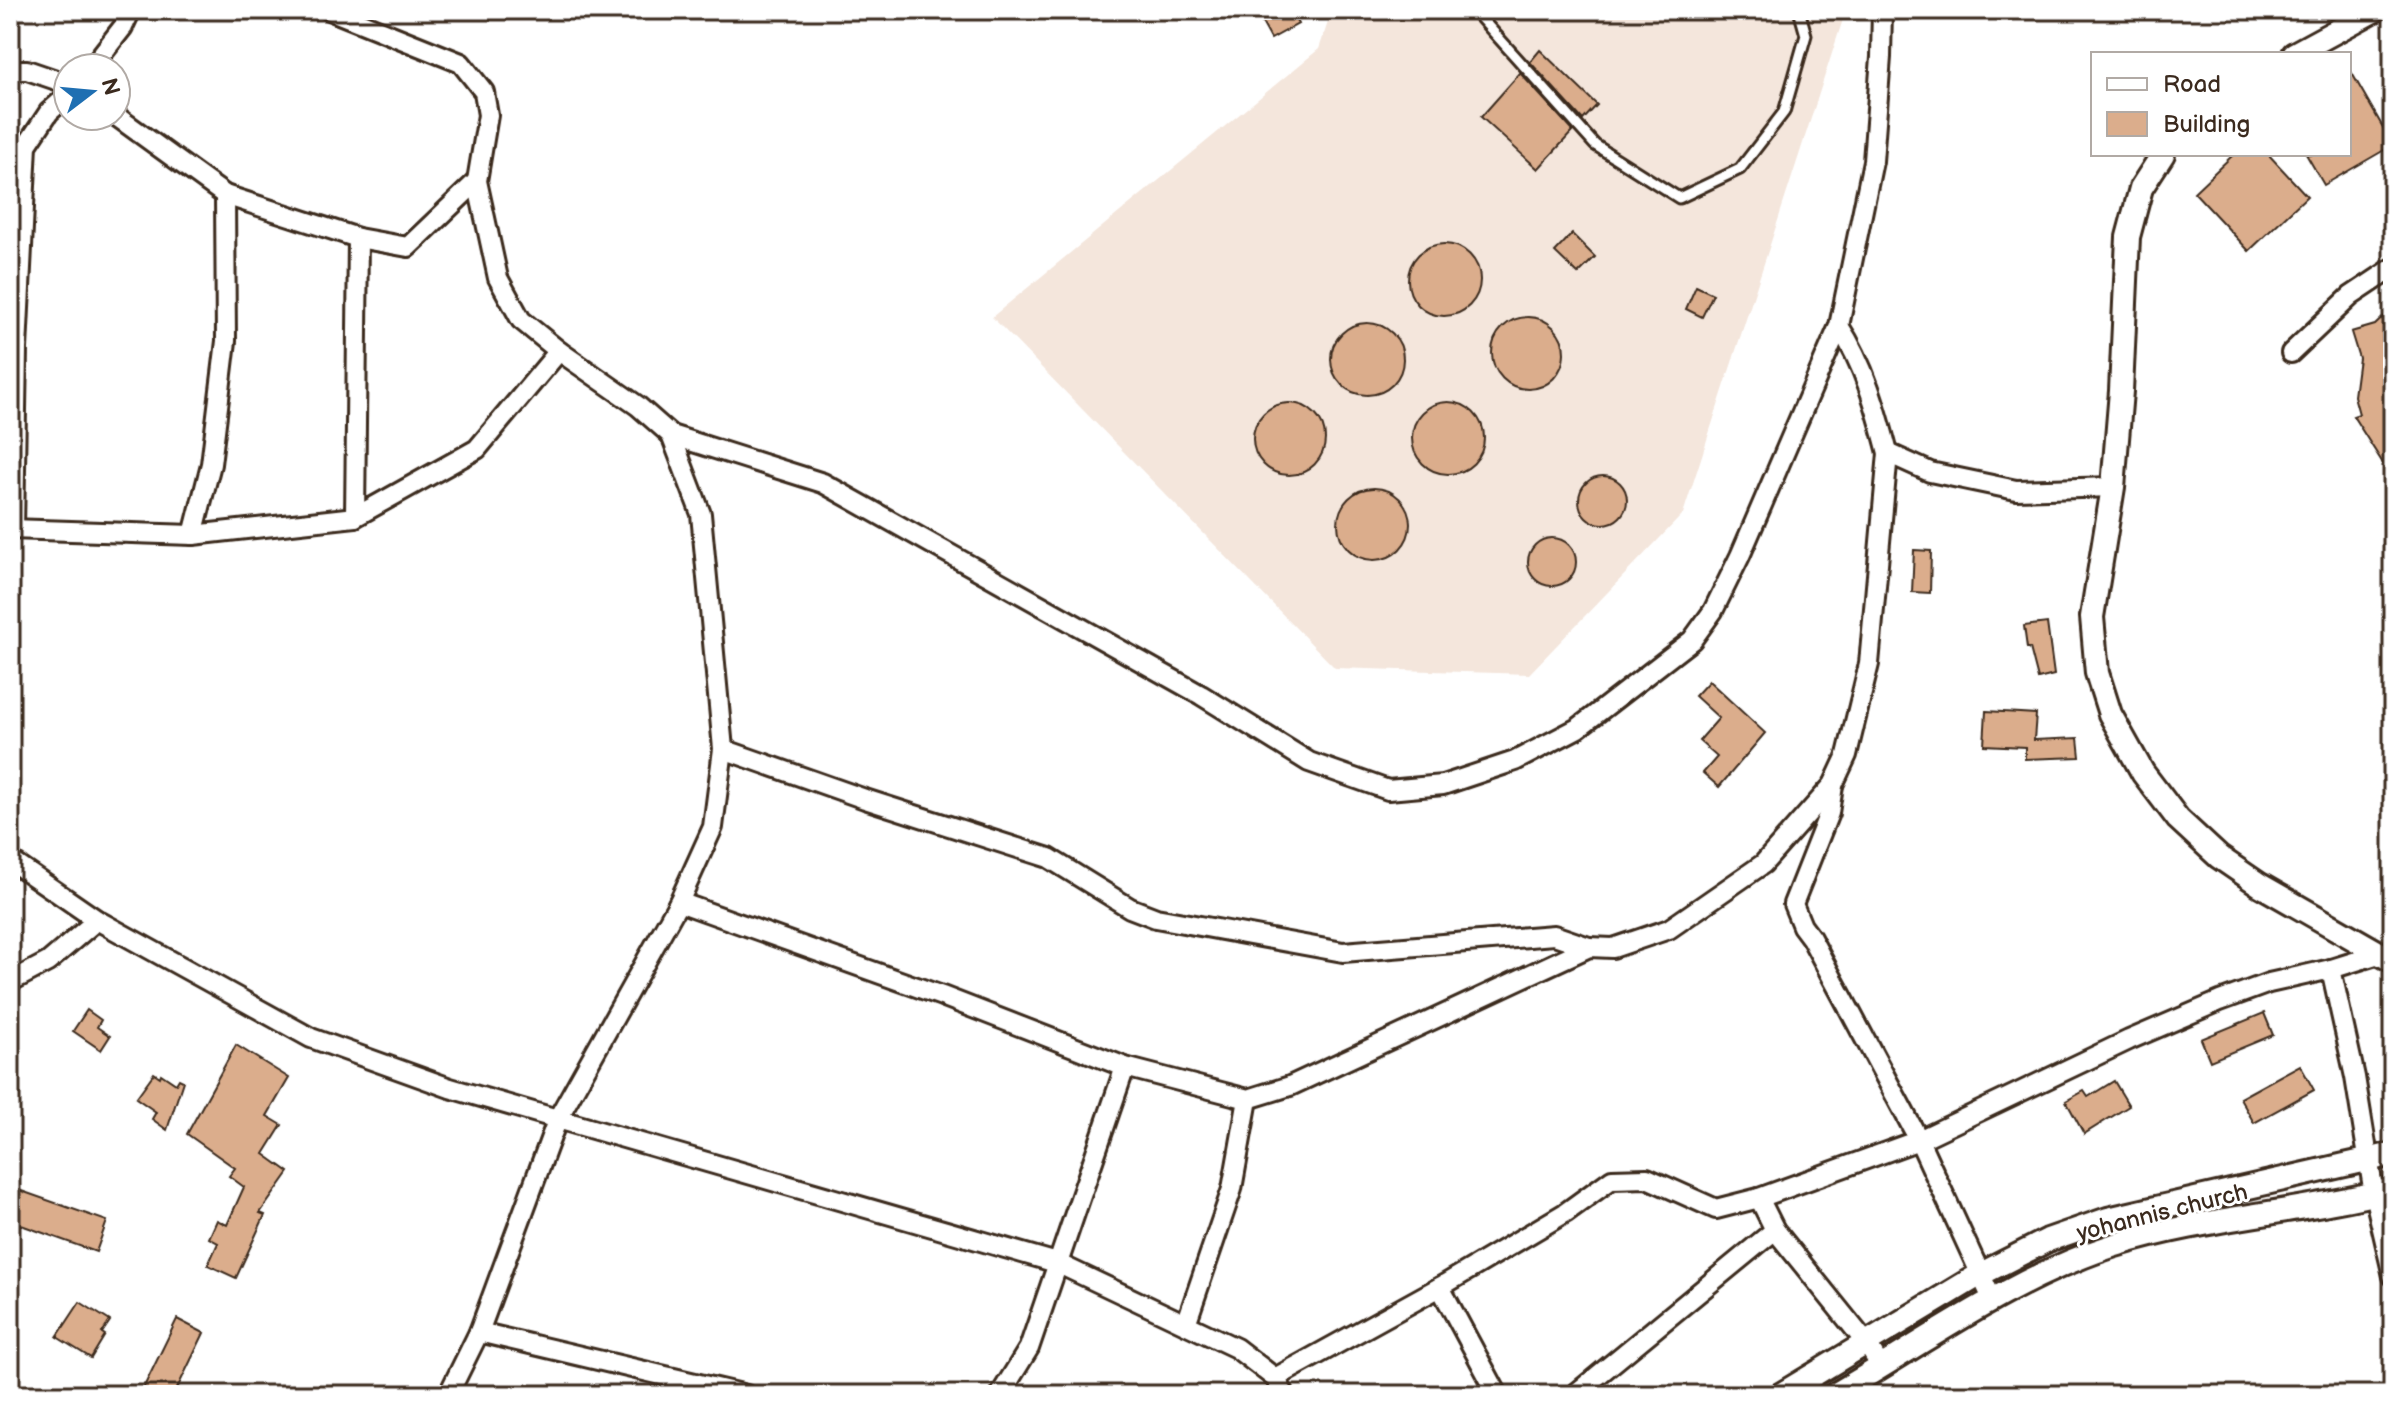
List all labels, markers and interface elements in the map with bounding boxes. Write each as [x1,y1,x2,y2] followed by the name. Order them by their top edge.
[52,52,132,132] north arrow
[2091,52,2351,156] legend
[2163,70,2221,99] text: Road
[95,75,125,99] text: N
[2163,110,2250,139] text: Building
[2073,1177,2251,1248] street label: yohannis church

